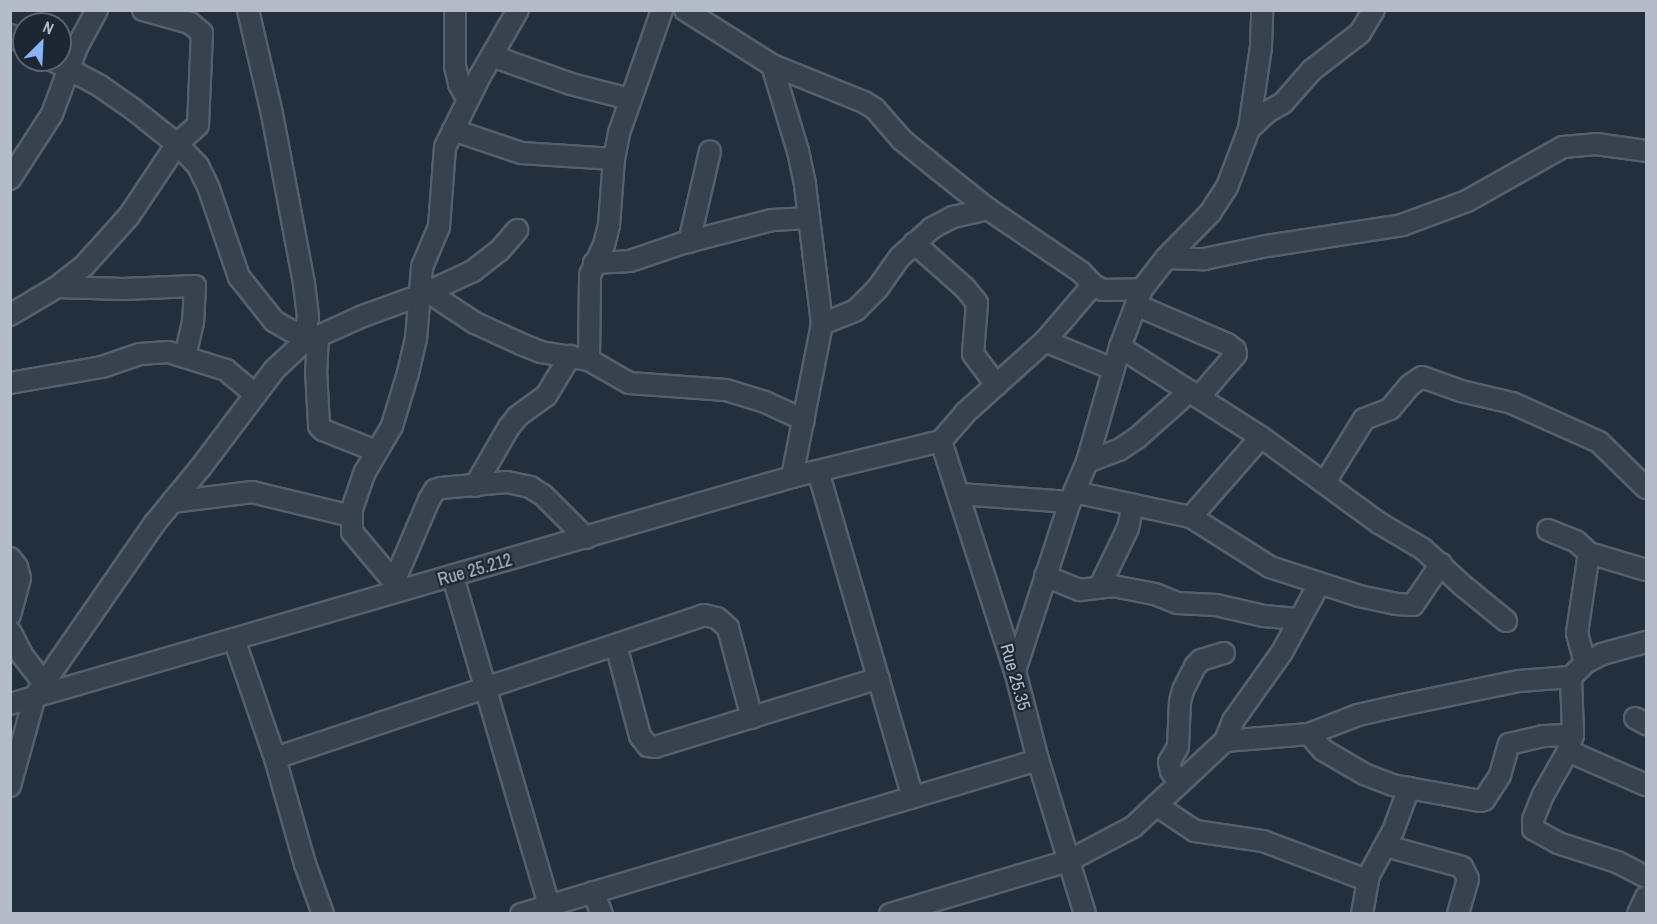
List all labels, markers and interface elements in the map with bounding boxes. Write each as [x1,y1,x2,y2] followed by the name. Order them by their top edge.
[12,12,72,72] north arrow
[40,15,57,39] text: N
[435,549,515,591] street label: Rue 25.212
[995,641,1035,713] street label: Rue 25.35

